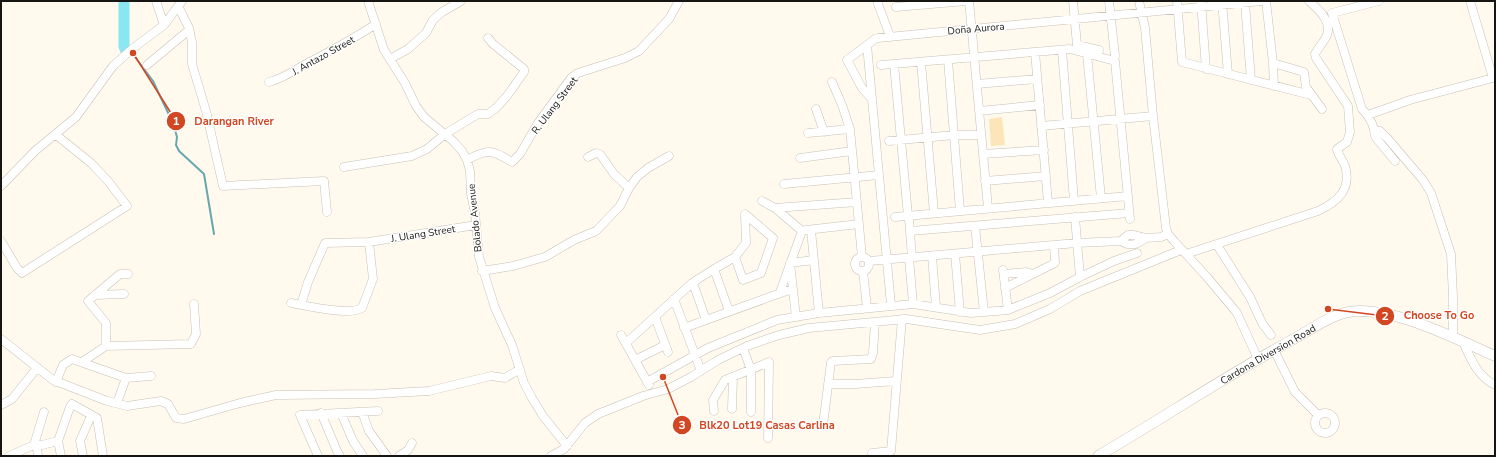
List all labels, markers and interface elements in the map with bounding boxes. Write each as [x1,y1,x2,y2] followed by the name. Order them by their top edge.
[947,20,1005,38] street label: Doña Aurora
[289,33,358,79] street label: J. Antazo Street
[529,74,581,137] street label: R. Ulang Street
[166,109,281,132] callout: Darangan River
[172,113,180,129] text: 1
[194,114,274,129] text: Darangan River
[464,183,486,253] street label: Bolado Avenue
[389,222,457,246] street label: J. Ulang Street
[1375,304,1482,327] callout: Choose To Go
[1381,308,1389,324] text: 2
[1404,308,1474,323] text: Choose To Go
[1218,321,1319,388] street label: Cardona Diversion Road
[672,413,843,436] callout: Blk20 Lot19 Casas Carlina
[678,417,686,433] text: 3
[699,418,835,433] text: Blk20 Lot19 Casas Carlina

